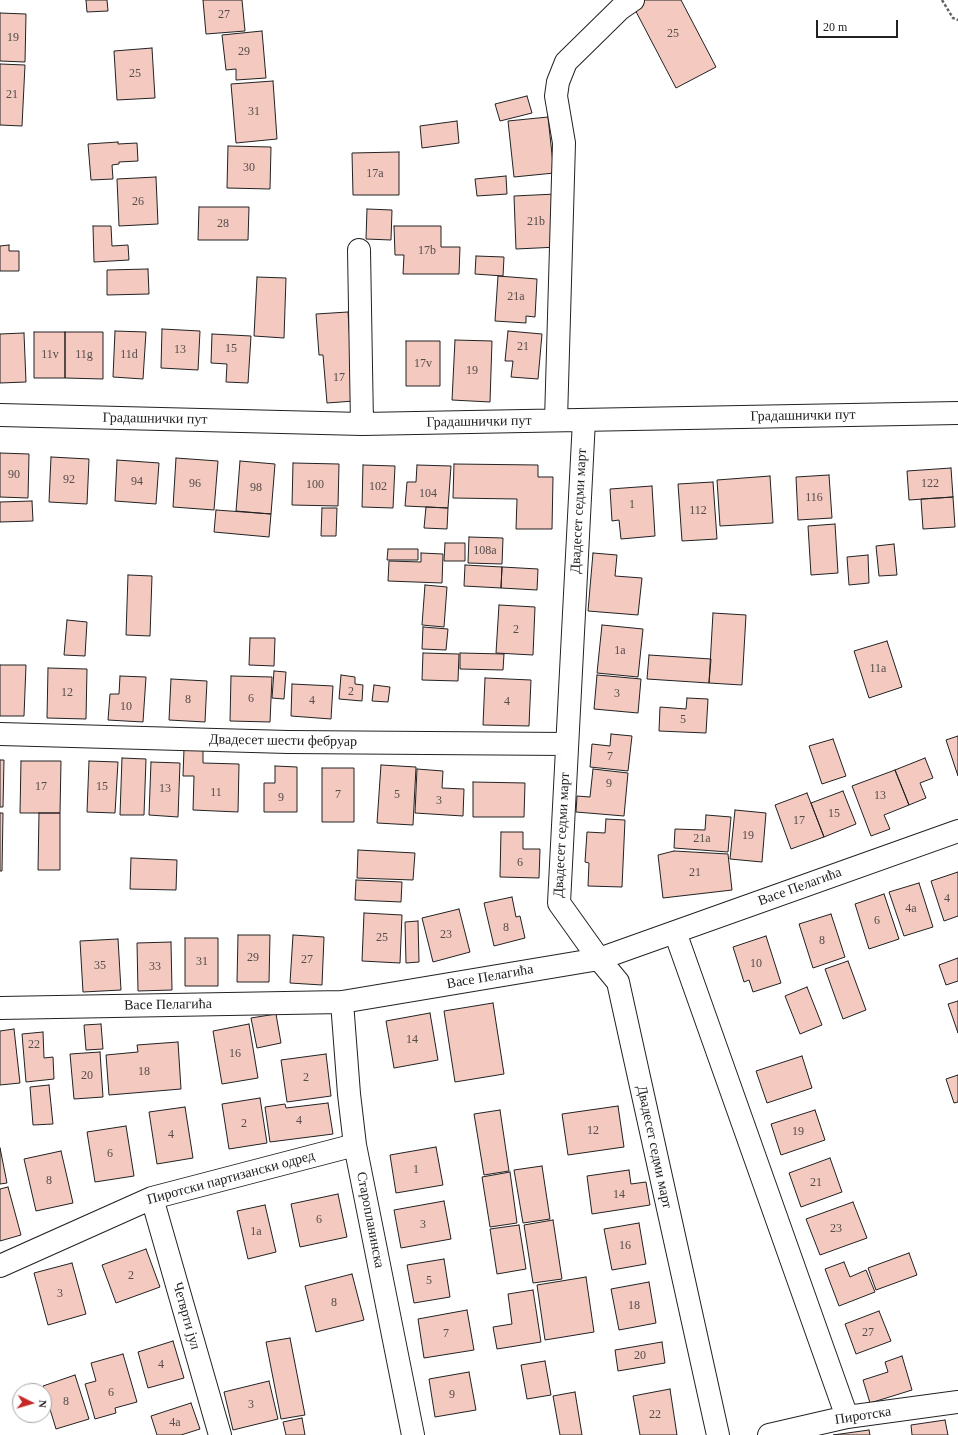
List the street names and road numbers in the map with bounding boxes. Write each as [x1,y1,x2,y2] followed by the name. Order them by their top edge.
[750,407,856,425] street label: Градашнички пут
[102,410,208,428] street label: Градашнички пут
[426,413,532,431] street label: Градашнички пут
[567,448,591,574] street label: Двадесет седми март
[209,731,357,751] street label: Двадесет шести фебруар
[550,772,574,898] street label: Двадесет седми март
[756,864,844,910] street label: Васе Пелагића
[445,961,535,993] street label: Васе Пелагића
[124,996,212,1014] street label: Васе Пелагића
[633,1084,675,1210] street label: Двадесет седми март
[145,1148,317,1208] street label: Пиротски партизански одред
[352,1170,388,1270] street label: Старопланинска
[168,1280,204,1352] street label: Четврти јул
[834,1403,892,1429] street label: Пиротска

